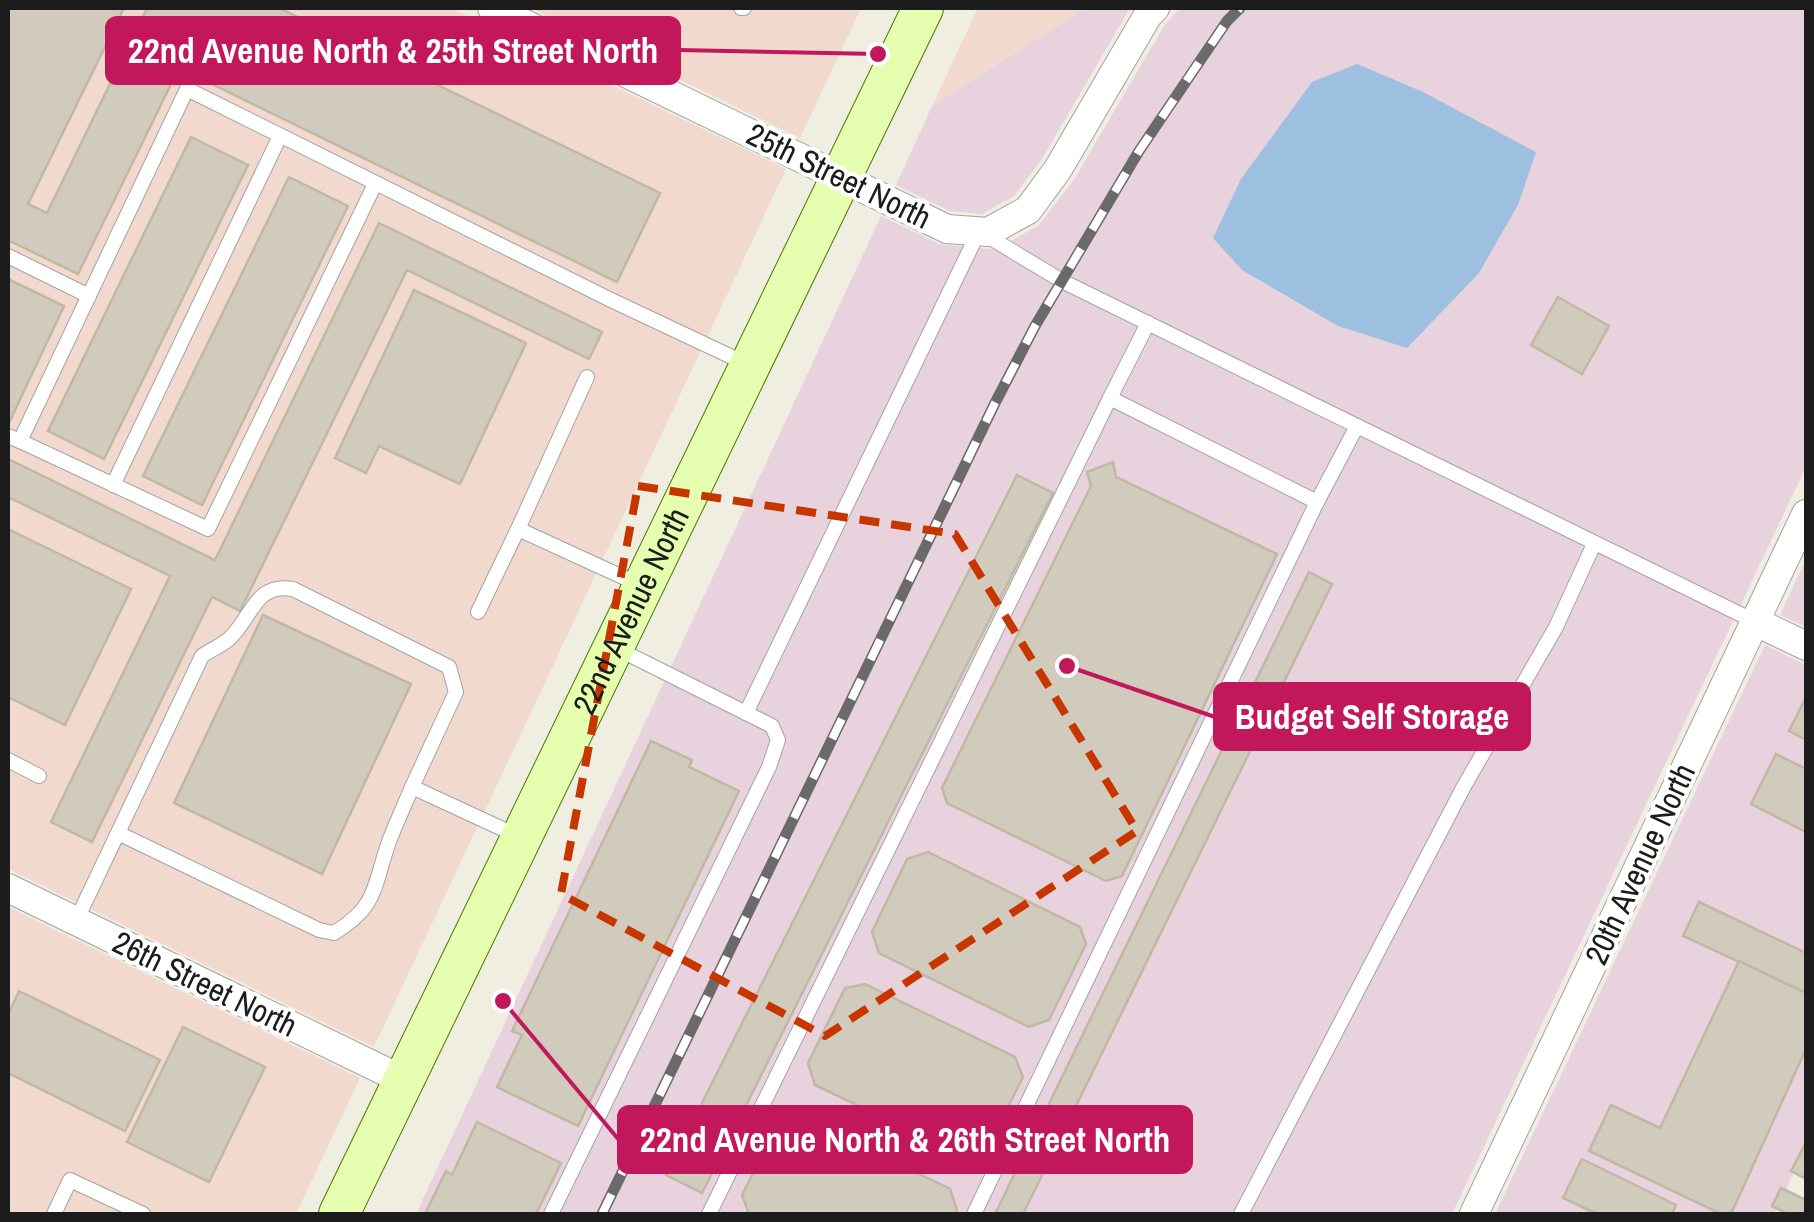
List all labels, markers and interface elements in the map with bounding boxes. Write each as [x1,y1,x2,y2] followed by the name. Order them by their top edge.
[107,18,679,83] callout: 22nd Avenue North & 25th Street North
[128,27,658,74] text: 22nd Avenue North & 25th Street North
[740,112,938,239] street label: 25th Street North
[562,500,699,721] street label: 22nd Avenue North
[1215,684,1529,749] callout: Budget Self Storage
[1235,693,1509,740] text: Budget Self Storage
[1574,756,1705,971] street label: 20th Avenue North
[106,920,304,1047] street label: 26th Street North
[619,1107,1191,1172] callout: 22nd Avenue North & 26th Street North
[640,1116,1170,1163] text: 22nd Avenue North & 26th Street North

